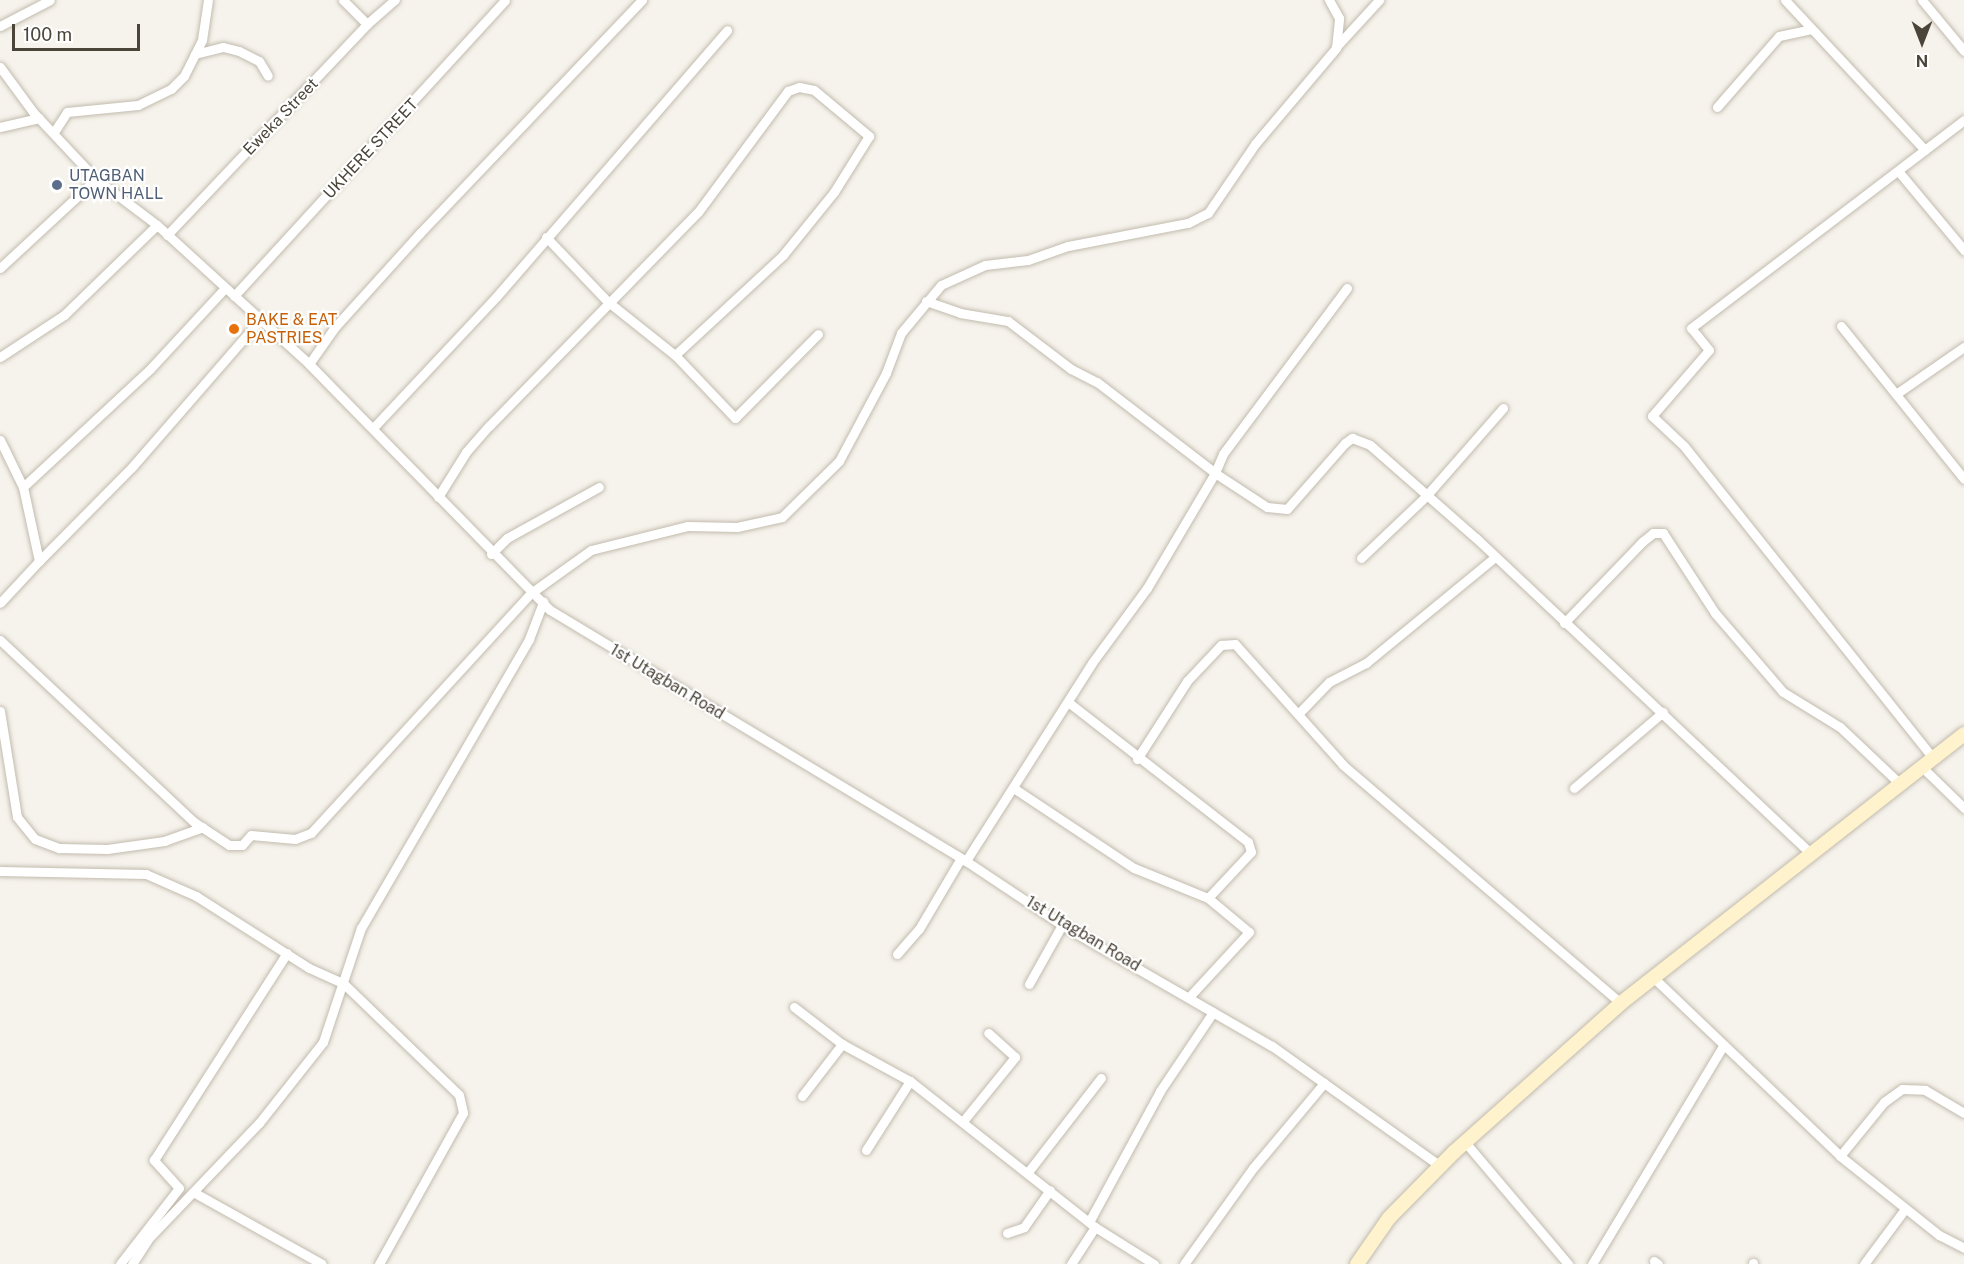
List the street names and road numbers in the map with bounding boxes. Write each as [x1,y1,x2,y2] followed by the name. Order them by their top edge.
[240,75,322,159] street label: Eweka Street
[320,95,422,203] street label: UKHERE STREET
[606,640,728,724] street label: 1st Utagban Road
[1022,892,1144,976] street label: 1st Utagban Road

